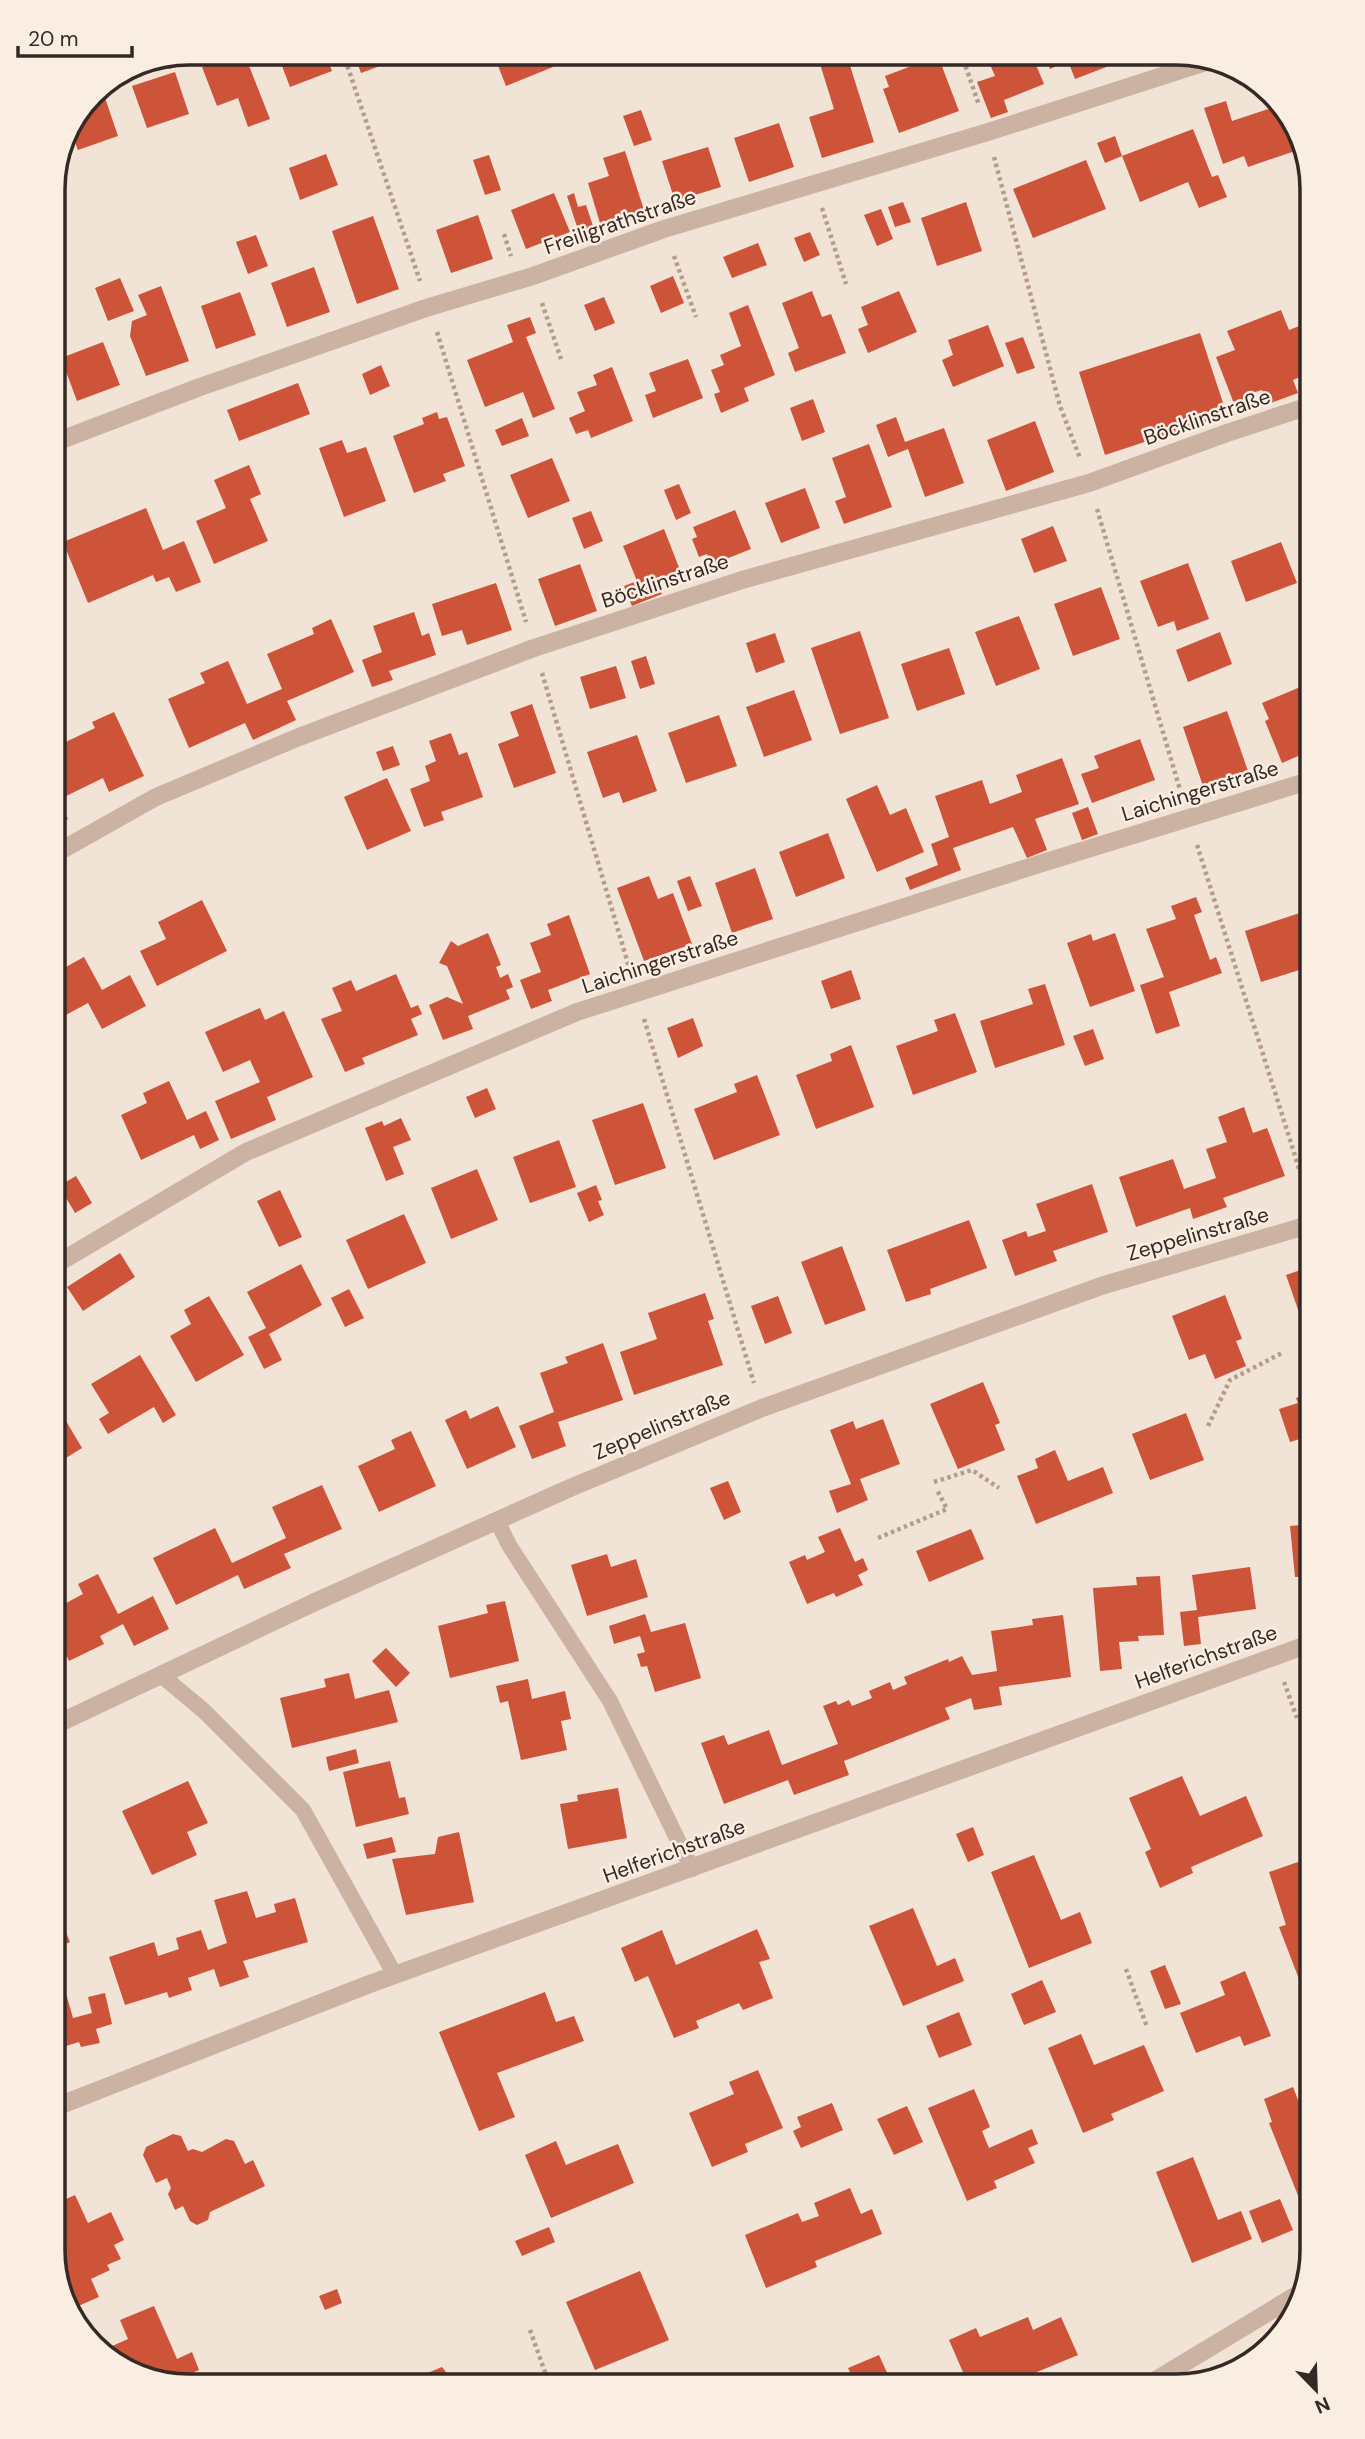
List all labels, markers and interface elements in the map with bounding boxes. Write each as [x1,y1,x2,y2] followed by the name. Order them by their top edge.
[18,14,131,58] scale bar
[28,25,79,53] text: 20 m
[540,183,700,261] street label: Freiligrathstraße
[1140,382,1274,452] street label: Böcklinstraße
[598,547,732,615] street label: Böcklinstraße
[1118,754,1282,828] street label: Laichingerstraße
[578,924,742,1000] street label: Laichingerstraße
[1124,1200,1272,1268] street label: Zeppelinstraße
[589,1384,735,1466] street label: Zeppelinstraße
[1131,1618,1281,1696] street label: Helferichstraße
[599,1812,749,1890] street label: Helferichstraße
[1281,2355,1351,2425] north arrow
[1311,2391,1334,2419] text: N

